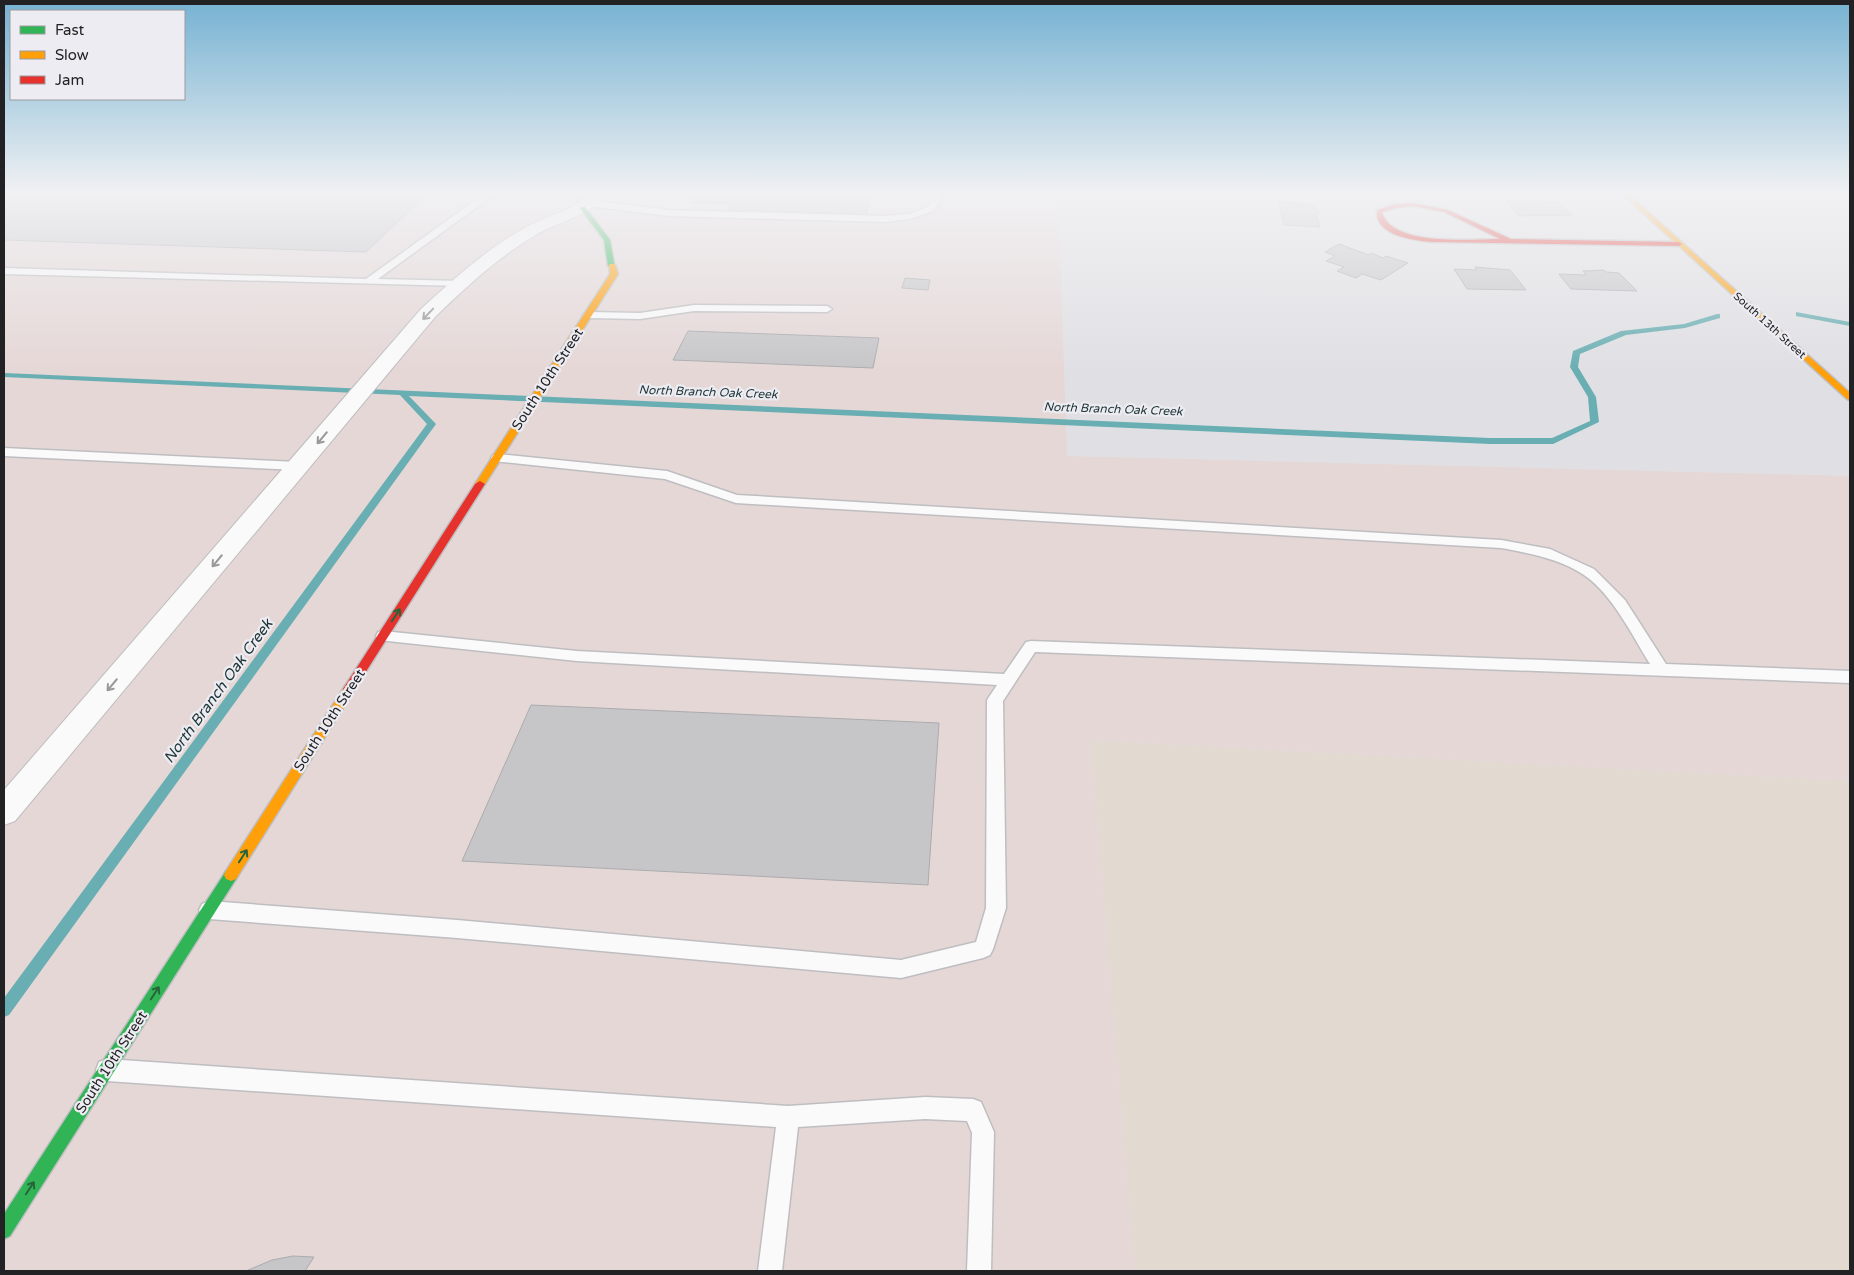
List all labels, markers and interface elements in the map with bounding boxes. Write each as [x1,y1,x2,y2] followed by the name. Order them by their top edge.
[10,10,185,100] legend
[55,21,85,39] text: Fast
[55,46,89,64] text: Slow
[55,71,84,89] text: Jam
[1731,289,1809,361] street label: South 13th Street
[422,307,434,320] one-way arrow
[508,324,587,434] street label: South 10th Street
[638,383,779,401] water label: North Branch Oak Creek
[1043,400,1184,418] water label: North Branch Oak Creek
[316,431,328,444] one-way arrow
[211,555,223,568] one-way arrow
[391,609,401,623] one-way arrow
[160,614,277,767] water label: North Branch Oak Creek
[290,665,369,775] street label: South 10th Street
[106,678,117,691] one-way arrow
[238,849,248,863] one-way arrow
[151,986,161,1000] one-way arrow
[72,1007,151,1117] street label: South 10th Street
[25,1182,35,1196] one-way arrow

